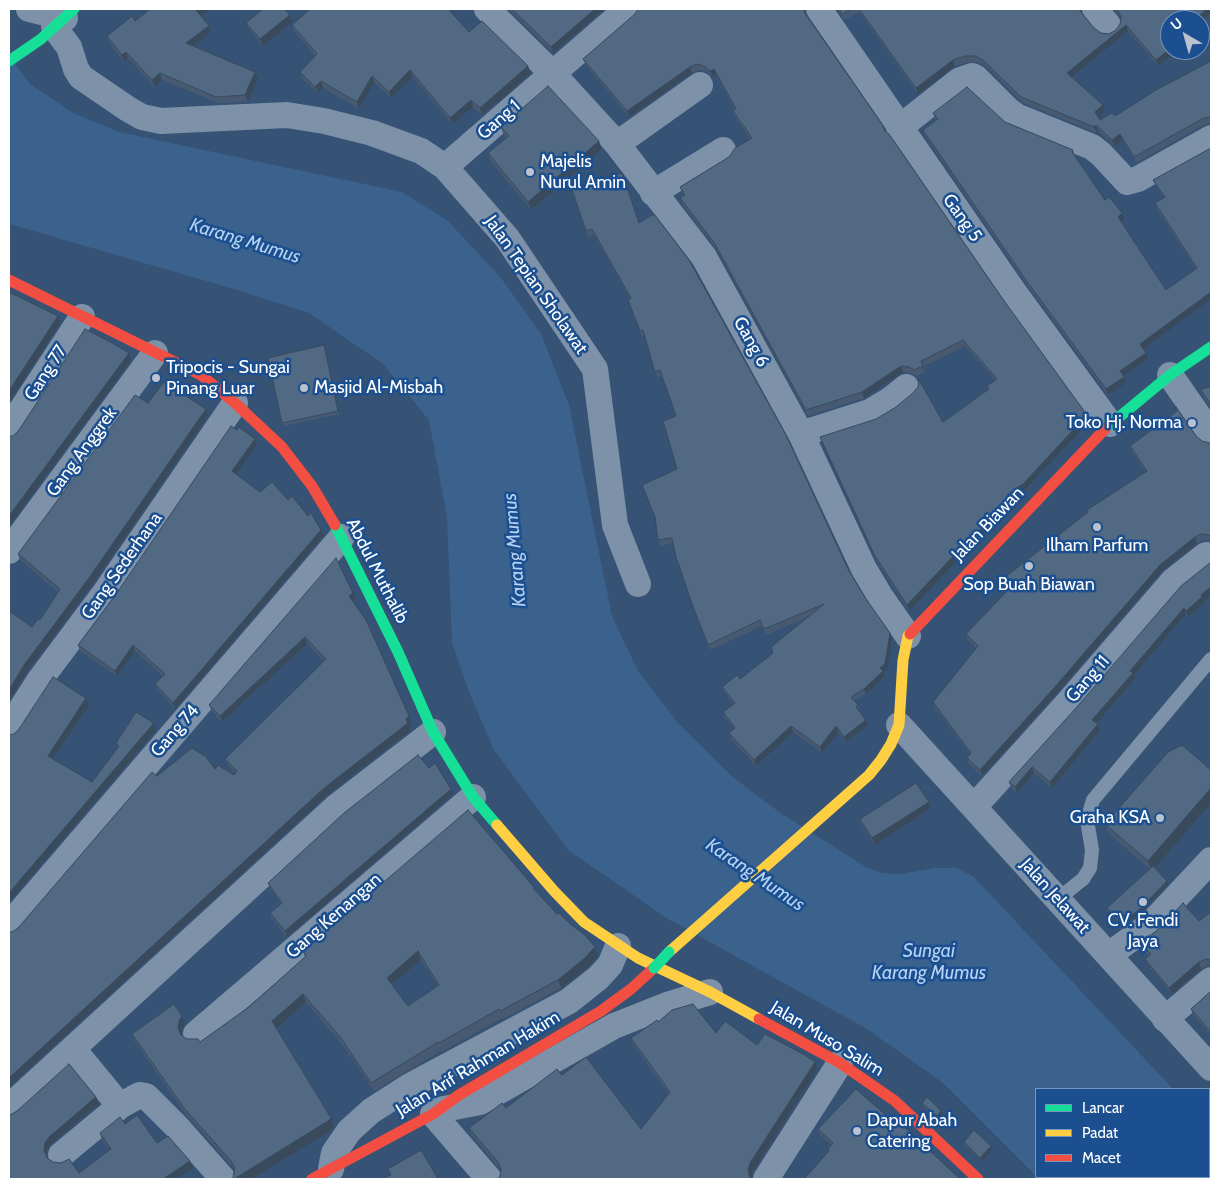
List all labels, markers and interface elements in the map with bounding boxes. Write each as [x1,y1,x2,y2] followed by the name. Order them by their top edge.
[1160,10,1210,60] north arrow
[1167,14,1186,34] text: U
[473,96,525,144] street label: Gang 1
[540,151,626,193] place label: Majelis Nurul Amin
[524,166,536,178] marker: Majelis Nurul Amin
[938,190,986,246] street label: Gang 5
[480,212,592,358] street label: Jalan Tepian Sholawat
[187,213,303,269] water label: Karang Mumus
[728,313,774,371] street label: Gang 6
[20,341,72,405] street label: Gang 77
[166,357,290,399] place label: Tripocis - Sungai Pinang Luar
[150,372,162,384] marker: Tripocis - Sungai Pinang Luar
[314,377,443,399] place label: Masjid Al-Misbah
[298,382,310,394] marker: Masjid Al-Misbah
[42,403,122,501] street label: Gang Anggrek
[1066,412,1182,434] place label: Toko Hj. Norma
[1186,417,1198,429] marker: Toko Hj. Norma
[947,482,1029,566] street label: Jalan Biawan
[499,492,531,608] water label: Karang Mumus
[77,508,167,624] street label: Gang Sederhana
[341,515,413,627] street label: Abdul Muthalib
[1091,521,1103,533] marker: Ilham Parfum
[1046,535,1148,557] place label: Ilham Parfum
[1023,560,1035,572] marker: Sop Buah Biawan
[963,574,1095,596] place label: Sop Buah Biawan
[1062,651,1114,707] street label: Gang 11
[146,700,204,762] street label: Gang 74
[1070,807,1150,829] place label: Graha KSA
[1154,812,1166,824] marker: Graha KSA
[701,834,809,916] water label: Karang Mumus
[1016,854,1094,938] street label: Jalan Jelawat
[282,869,386,963] street label: Gang Kenangan
[1137,896,1149,908] marker: CV. Fendi Jaya
[1108,910,1178,952] place label: CV. Fendi Jaya
[872,940,986,984] water label: Sungai Karang Mumus
[766,997,888,1081] street label: Jalan Muso Salim
[392,1007,564,1121] street label: Jalan Arif Rahman Hakim
[1035,1088,1210,1178] legend
[1082,1099,1124,1117] text: Lancar
[867,1110,957,1152] place label: Dapur Abah Catering
[1082,1124,1118,1142] text: Padat
[851,1125,863,1137] marker: Dapur Abah Catering
[1082,1149,1121,1167] text: Macet

